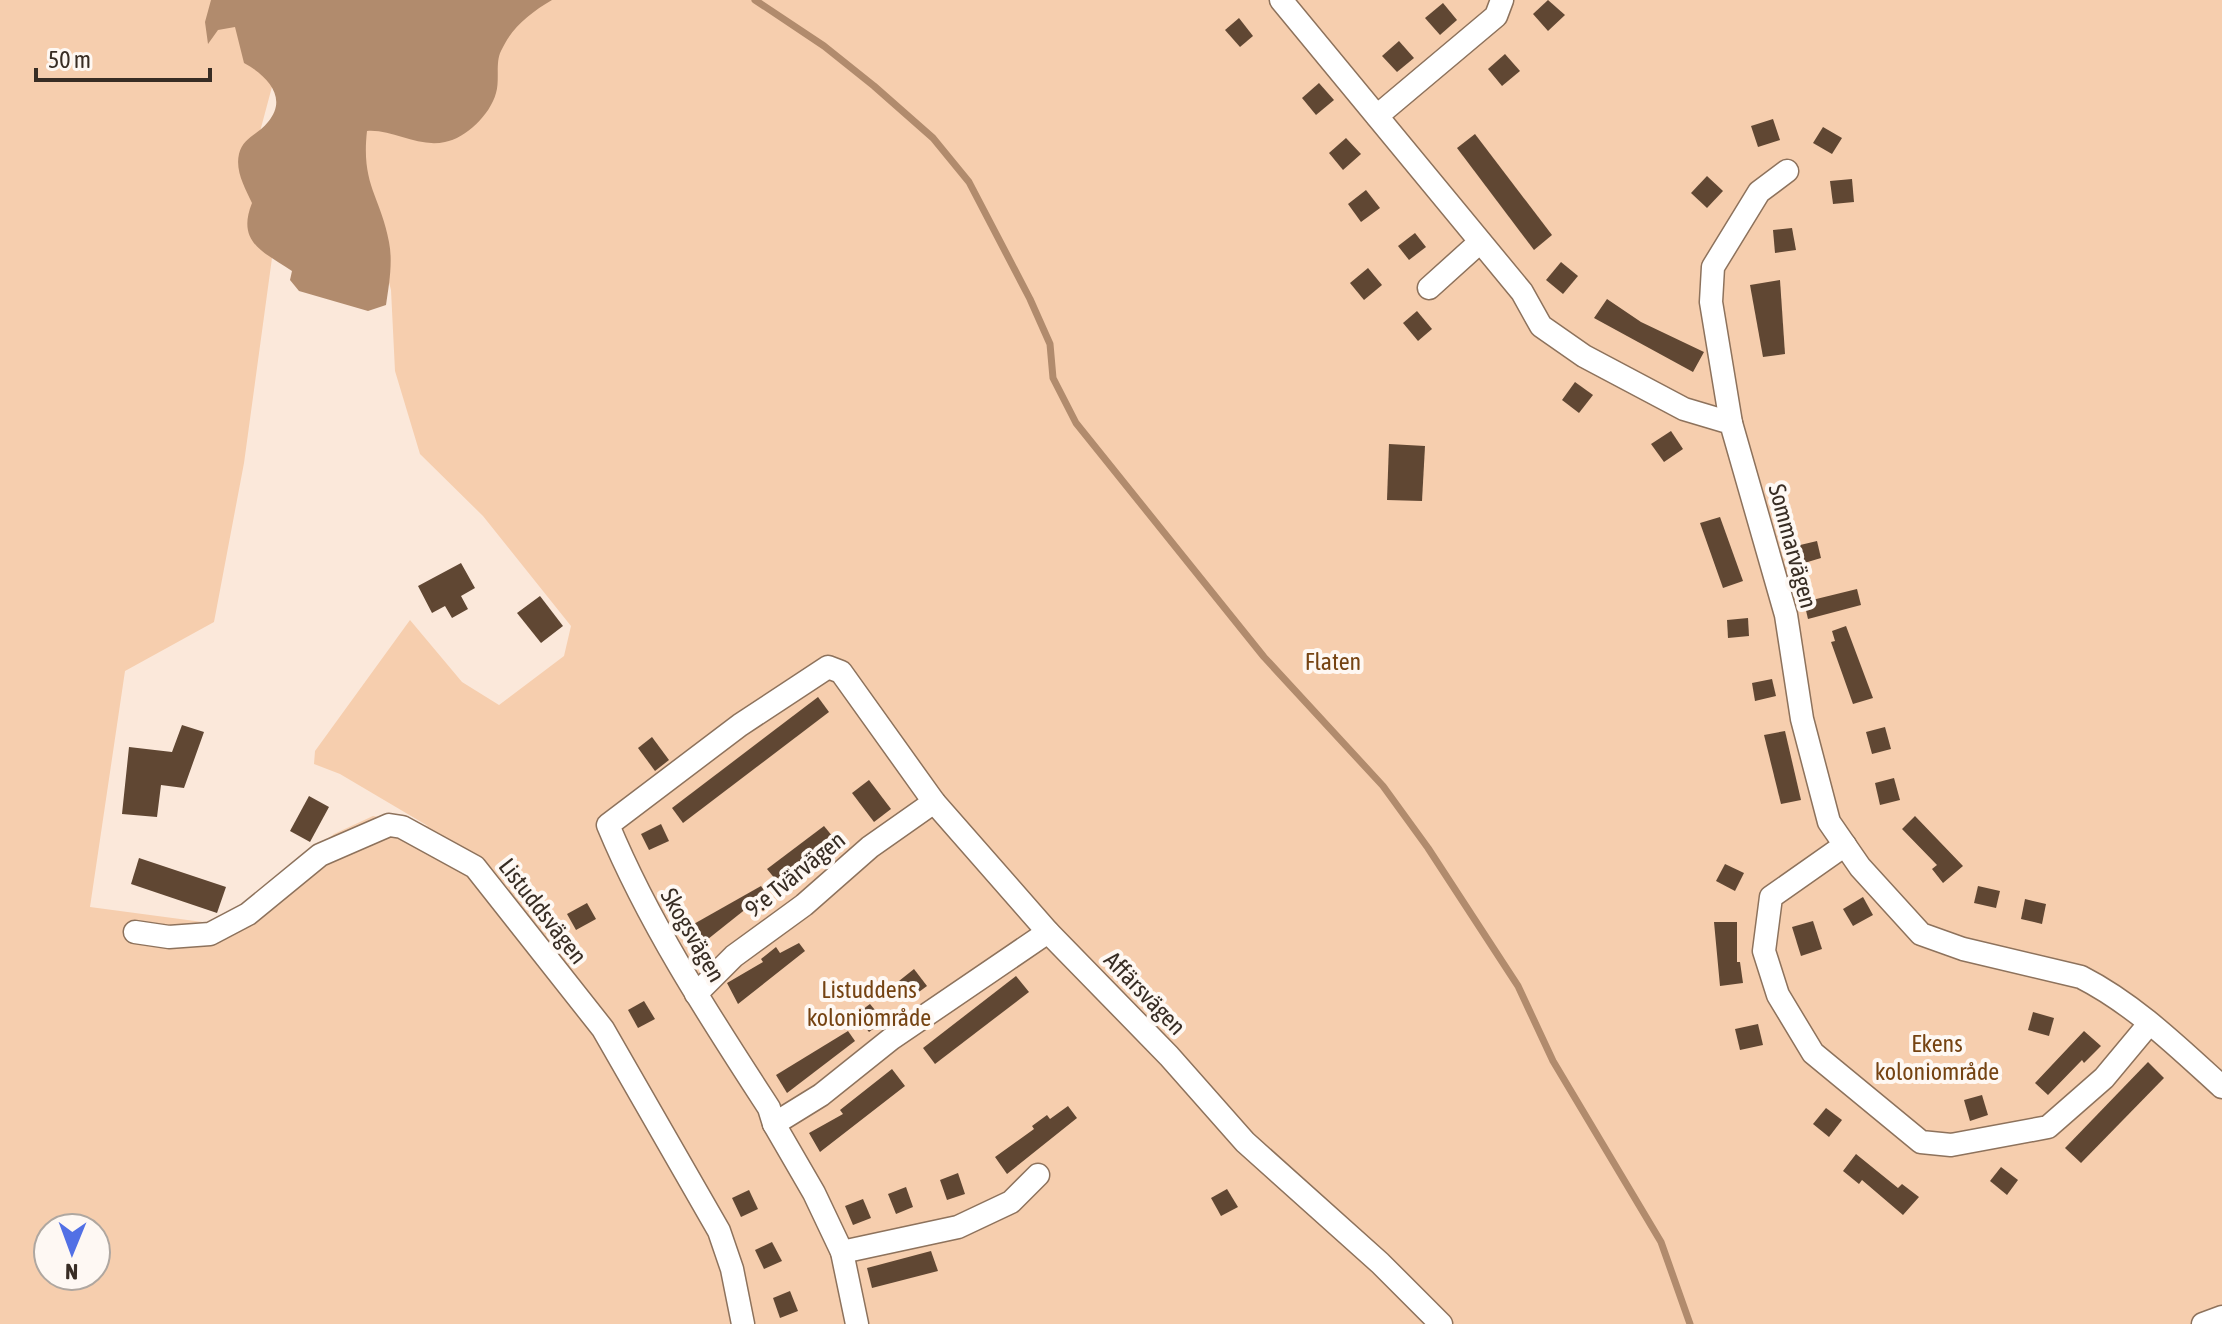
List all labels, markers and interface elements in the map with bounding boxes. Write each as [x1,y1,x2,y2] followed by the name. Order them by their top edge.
[36,32,210,82] scale bar
[48,46,91,73] text: 50 m
[1763,481,1823,611] street label: Sommarvägen
[1305,648,1361,675] park label: Flaten
[740,826,850,922] street label: 9:e Tvärvägen
[494,853,592,969] street label: Listuddsvägen
[655,883,731,987] street label: Skogsvägen
[1099,946,1191,1040] street label: Affärsvägen
[807,976,931,1031] park label: Listuddens koloniområde
[1875,1030,1999,1085] park label: Ekens koloniområde
[32,1212,112,1292] north arrow
[65,1259,78,1285] text: N

